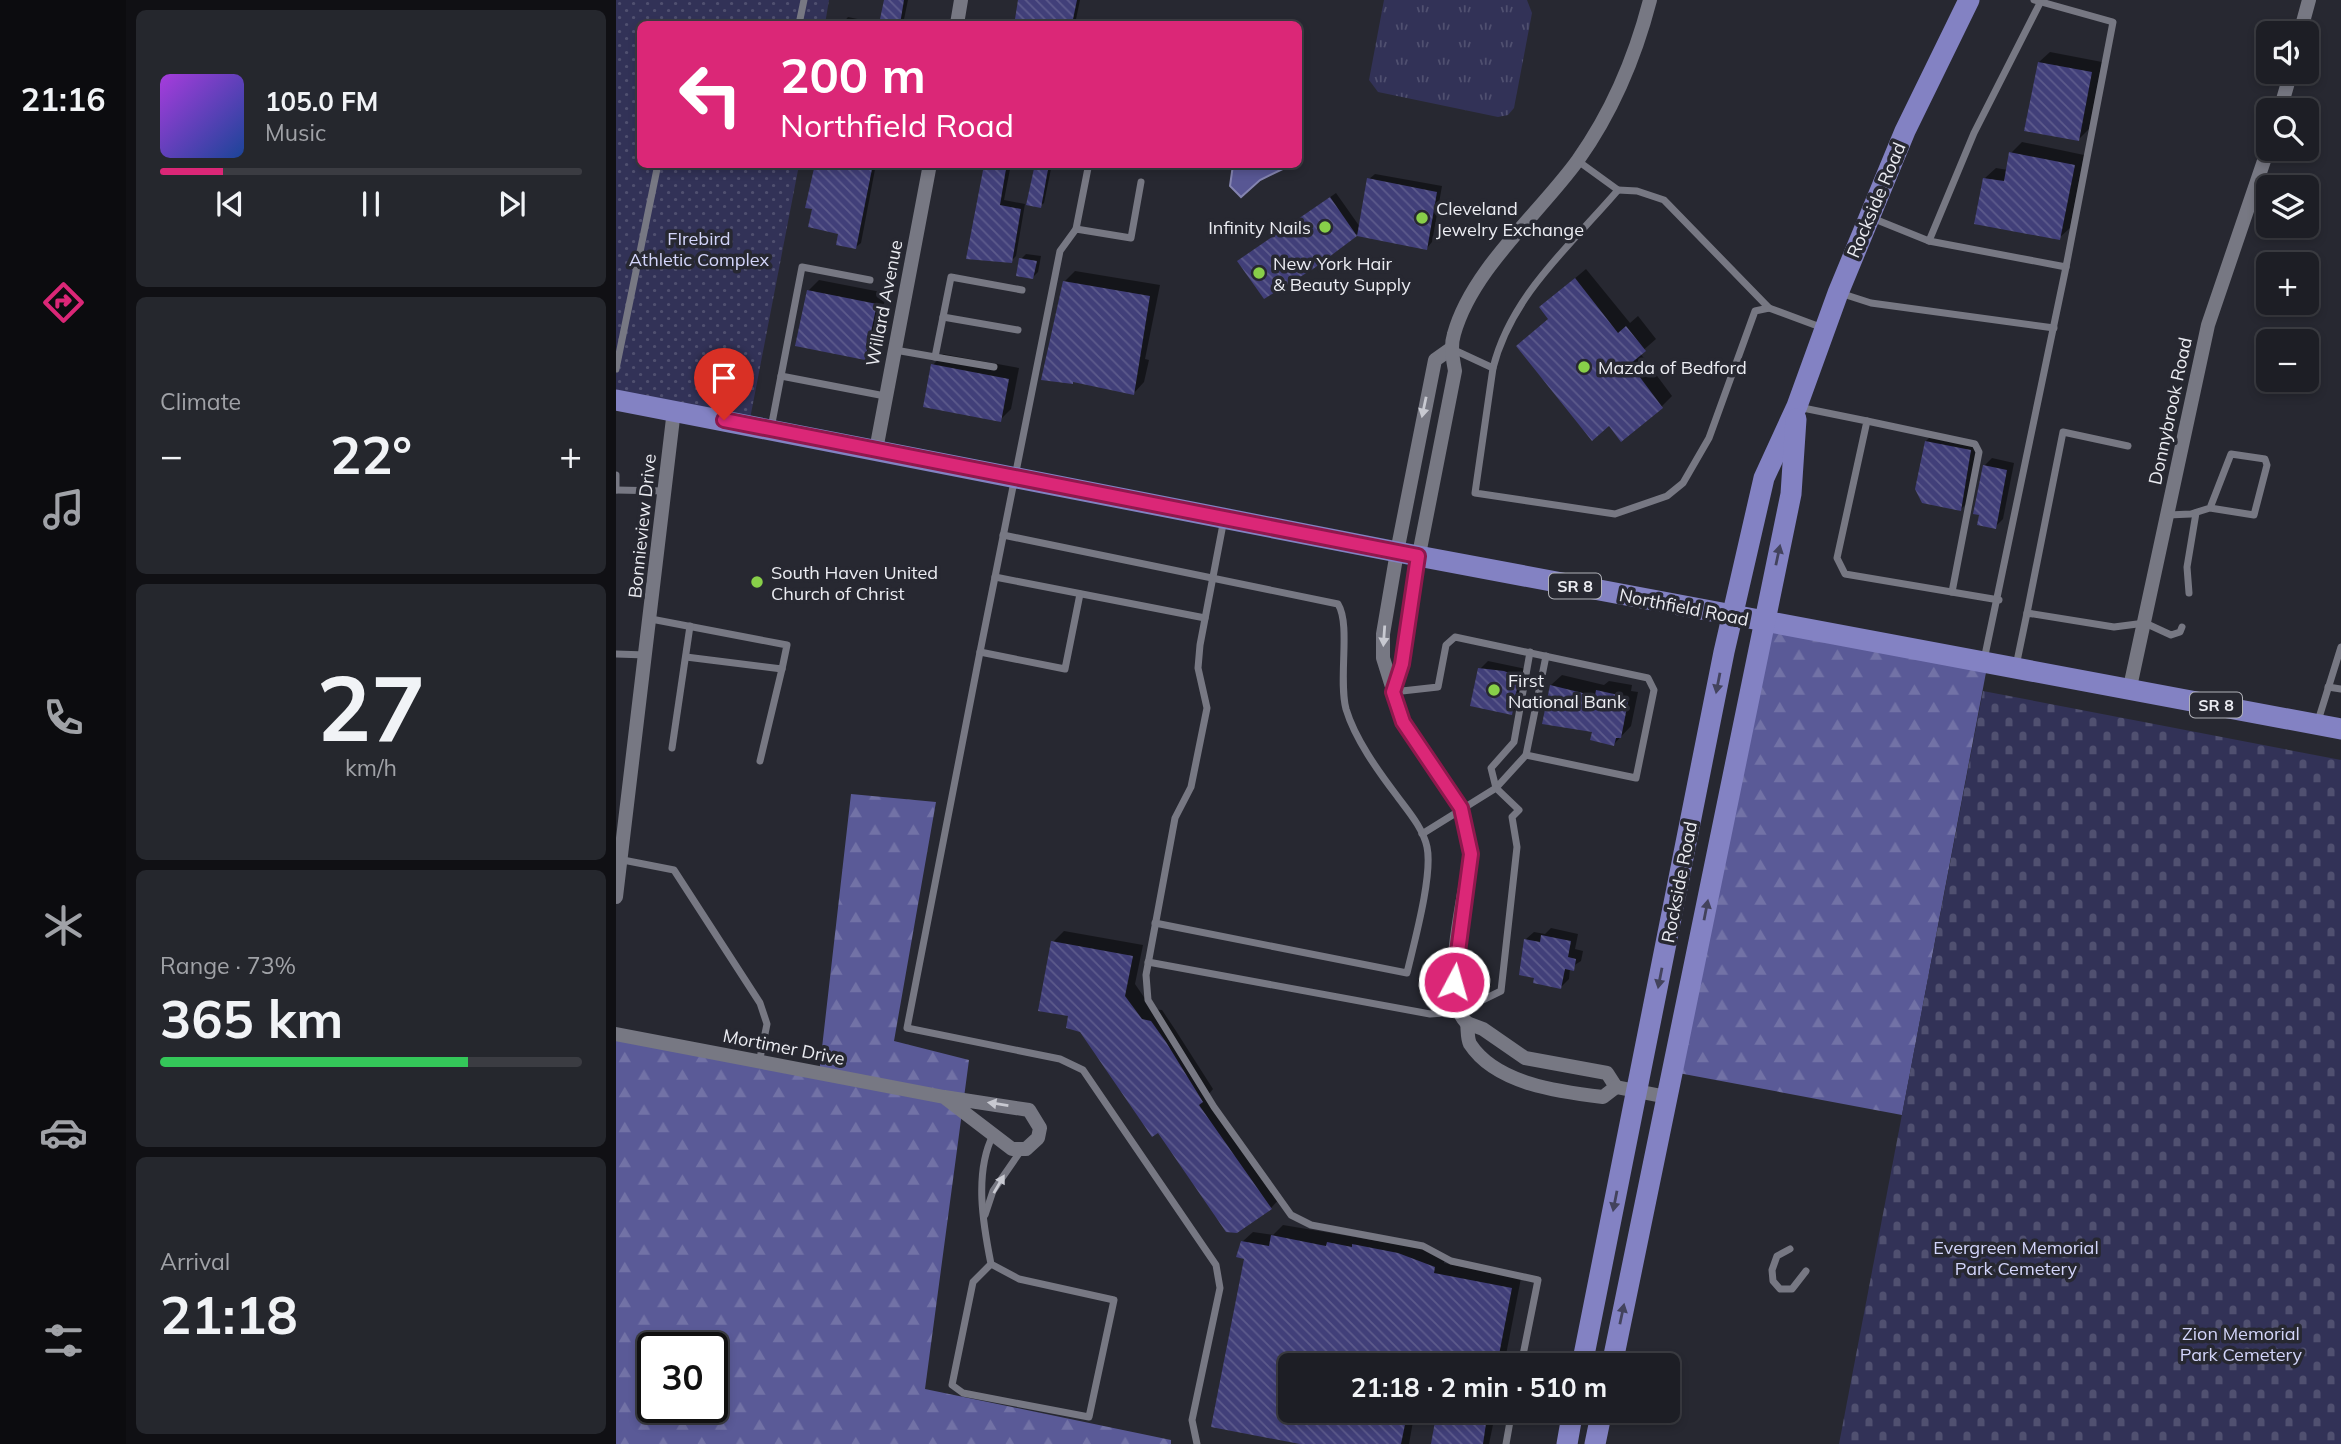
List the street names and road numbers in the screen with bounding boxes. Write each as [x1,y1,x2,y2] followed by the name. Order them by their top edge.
[1841,139,1911,261] street label: Rockside Road
[860,238,908,368] street label: Willard Avenue
[2143,335,2197,487] street label: Donnybrook Road
[623,453,661,599] street label: Bonnieview Drive
[1549,573,1601,598] road number: SR 8
[1617,583,1751,631] street label: Northfield Road
[2190,692,2242,718] road number: SR 8
[1656,819,1702,945] street label: Rockside Road
[721,1024,847,1070] street label: Mortimer Drive

